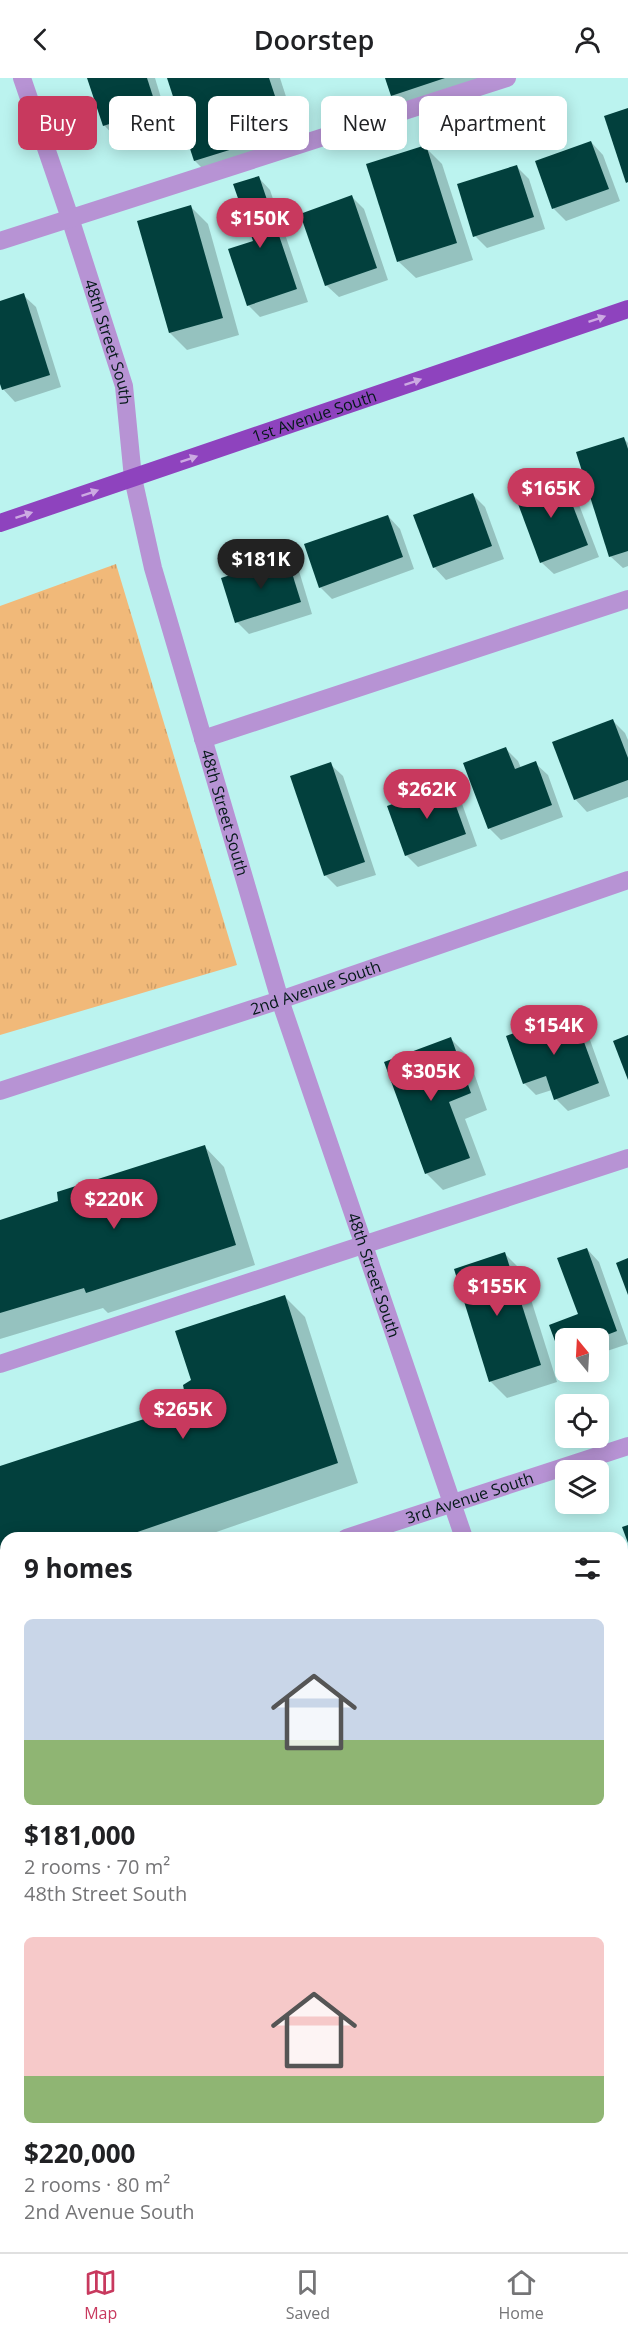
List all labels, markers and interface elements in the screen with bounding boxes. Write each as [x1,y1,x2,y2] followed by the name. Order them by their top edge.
[254,21,374,58] text: Doorstep
[24,23,57,56] icon: back
[571,23,604,56] icon: person
[18,96,97,150] chip: Buy
[109,96,196,150] chip: Rent
[208,96,309,150] chip: Filters
[321,96,407,150] chip: New
[419,96,567,150] chip: Apartment
[218,198,302,249] pin: $150K
[230,204,290,231] text: $150K
[79,276,137,406] street label: 48th Street South
[588,314,606,323] one-way arrow
[404,377,422,387] one-way arrow
[249,384,379,447] street label: 1st Avenue South
[180,454,198,463] one-way arrow
[509,468,593,519] pin: $165K
[521,474,581,501] text: $165K
[82,487,100,497] one-way arrow
[15,510,33,519] one-way arrow
[219,539,303,590] pin: $181K
[231,545,291,572] text: $181K
[196,747,254,878] street label: 48th Street South
[385,769,469,820] pin: $262K
[397,775,457,802] text: $262K
[247,955,384,1020] street label: 2nd Avenue South
[512,1005,596,1056] pin: $154K
[524,1011,584,1038] text: $154K
[389,1051,473,1102] pin: $305K
[401,1057,461,1084] text: $305K
[72,1179,156,1230] pin: $220K
[84,1185,144,1212] text: $220K
[343,1210,406,1340] street label: 48th Street South
[455,1266,539,1317] pin: $155K
[467,1272,527,1299] text: $155K
[555,1328,609,1382] north arrow
[555,1328,609,1514] map controls
[141,1389,225,1440] pin: $265K
[555,1394,609,1448] button: locate
[153,1395,213,1422] text: $265K
[555,1460,609,1514] button: layers
[403,1467,536,1529] street label: 3rd Avenue South
[24,1550,133,1586] text: 9 homes
[571,1552,604,1585] icon: filters
[260,1658,368,1766] icon: home
[24,1817,135,1853] text: $181,000
[24,1853,170,1880] text: 2 rooms · 70 m²
[24,1880,187,1907] text: 48th Street South
[260,1976,368,2084] icon: home
[24,2135,135,2171] text: $220,000
[24,2171,170,2198] text: 2 rooms · 80 m²
[24,2198,195,2225] text: 2nd Avenue South
[84,2266,117,2324] tab: Map
[286,2266,330,2324] tab: Saved
[499,2266,544,2324] tab: Home

